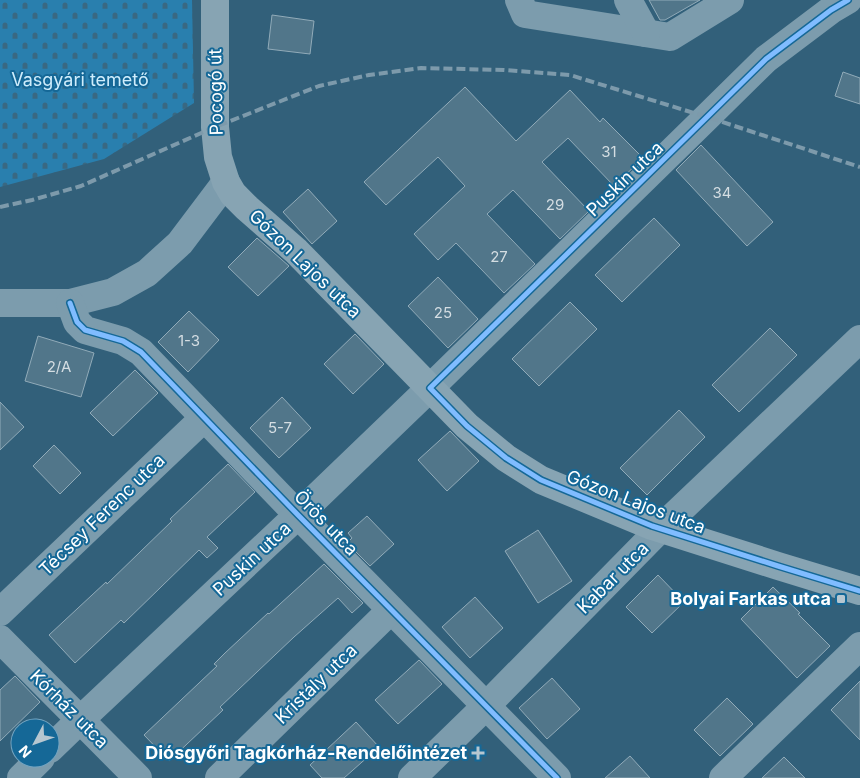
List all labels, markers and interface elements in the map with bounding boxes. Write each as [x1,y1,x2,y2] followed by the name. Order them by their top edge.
[204,48,227,136] street label: Pocogó út
[11,69,149,90] park label: Vasgyári temető
[582,137,667,220] street label: Puskin utca
[601,142,617,161] house number: 31
[713,183,731,202] house number: 34
[546,195,564,214] house number: 29
[245,205,366,322] street label: Gózon Lajos utca
[490,247,508,266] house number: 27
[434,303,452,322] house number: 25
[178,331,200,350] house number: 1-3
[47,357,71,376] house number: 2/A
[268,418,292,437] house number: 5-7
[35,449,169,580] street label: Técsey Ferenc utca
[564,465,709,538] street label: Gózon Lajos utca
[290,485,363,560] street label: Örös utca
[208,517,295,600] street label: Puskin utca
[573,538,653,618] street label: Kabar utca
[670,588,831,609] place label: Bolyai Farkas utca
[835,593,847,605] marker: Bolyai Farkas utca
[270,639,361,728] street label: Kristály utca
[26,665,113,752] street label: Kórház utca
[10,718,60,768] north arrow
[15,742,35,761] text: N
[145,742,467,763] place label: Diósgyőri Tagkórház-Rendelőintézet
[471,746,485,760] marker: Diósgyőri Tagkórház-Rendelőintézet

